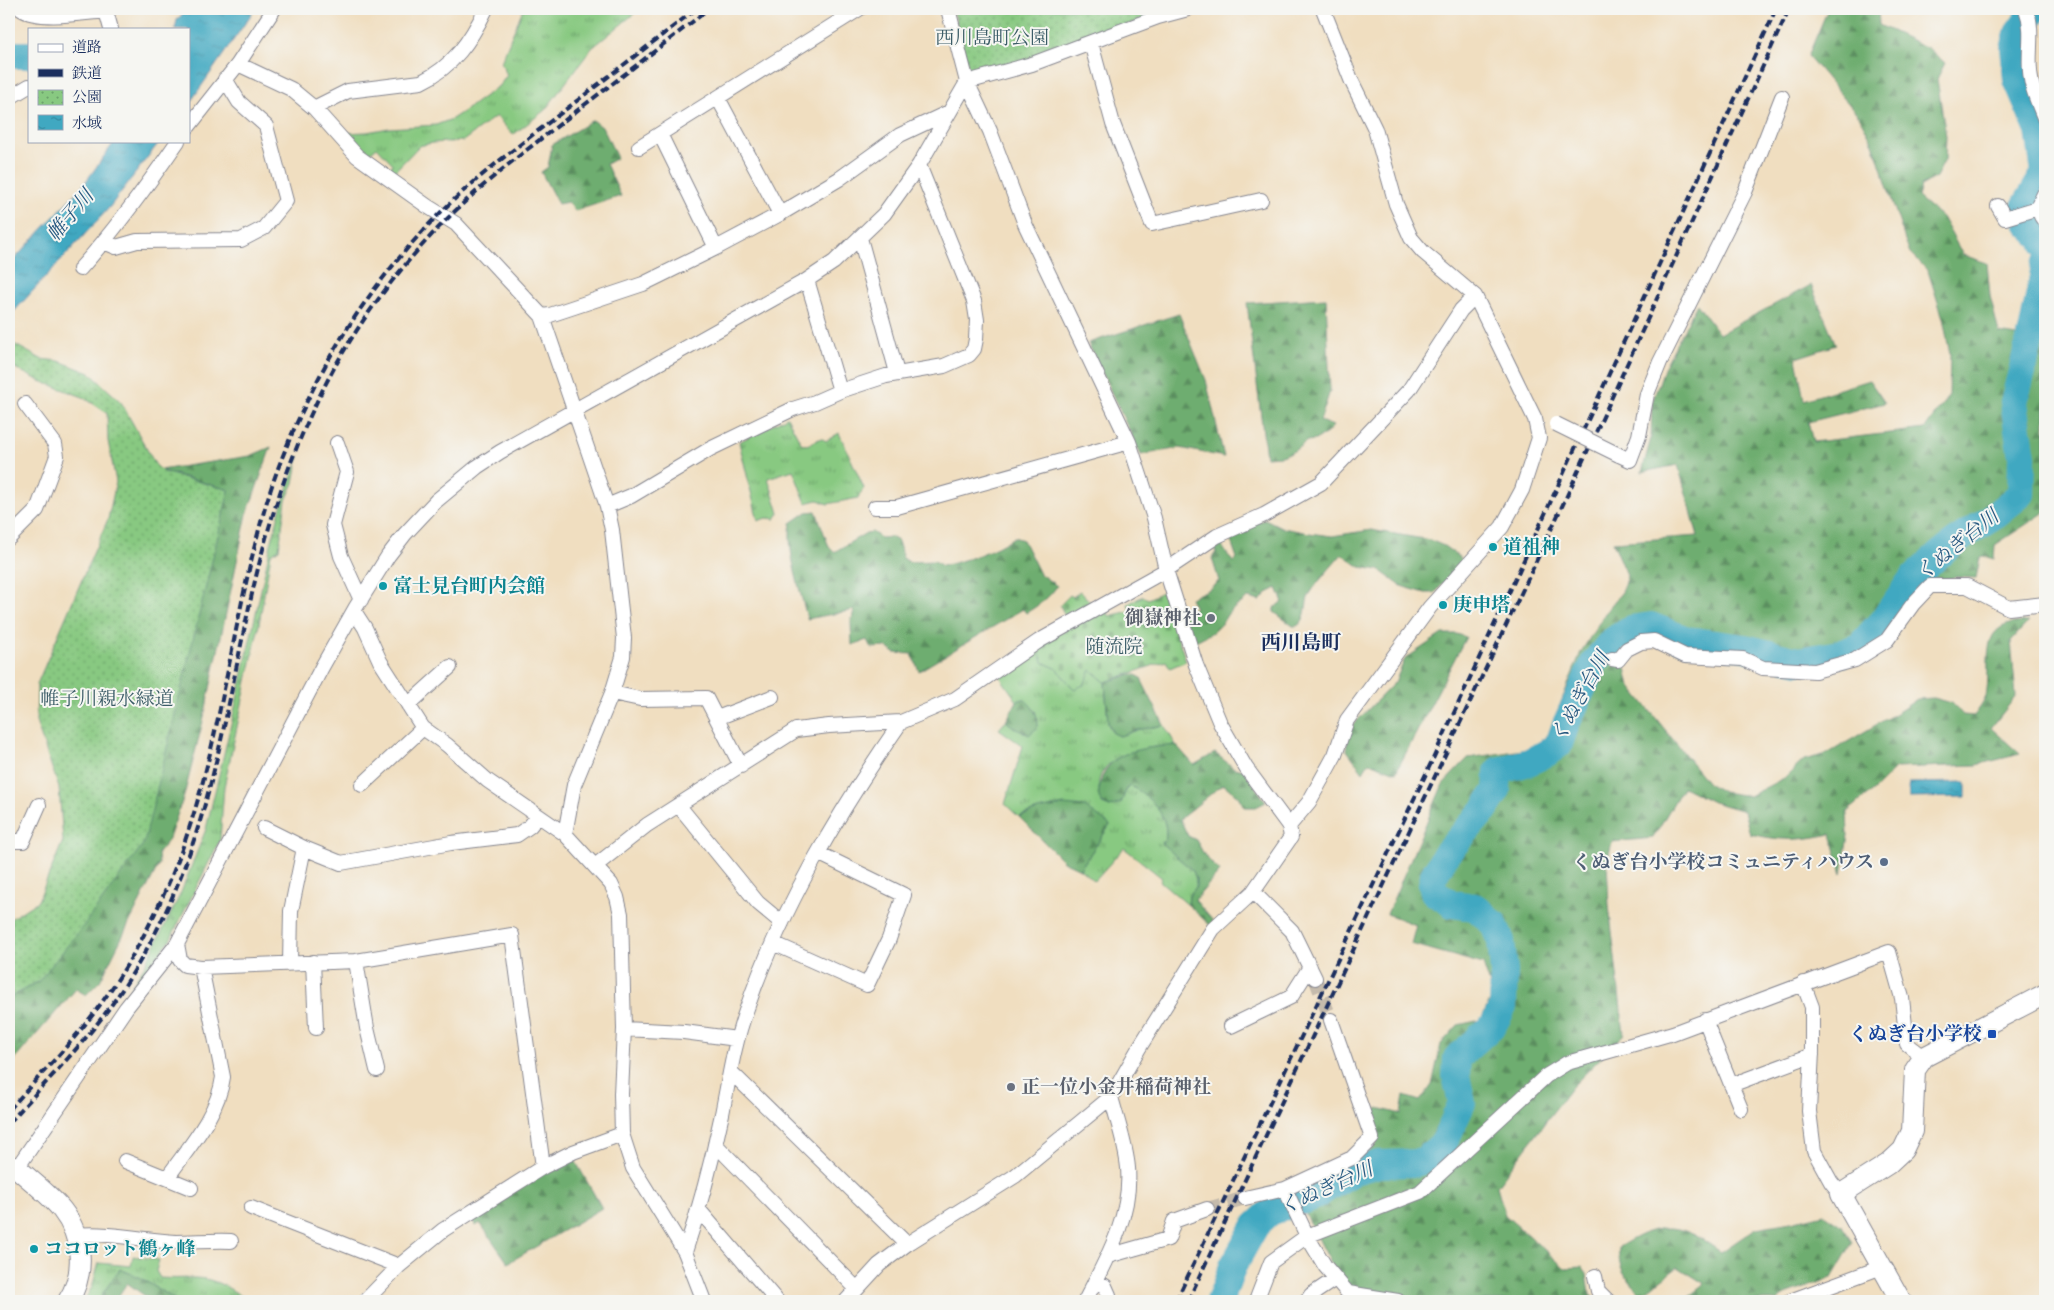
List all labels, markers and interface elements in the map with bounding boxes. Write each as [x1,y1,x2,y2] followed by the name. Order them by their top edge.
[935,25,1049,51] park label: 西川島町公園
[28,28,190,142] legend
[72,37,102,57] text: 道路
[72,63,102,83] text: 鉄道
[72,87,102,107] text: 公園
[72,113,102,133] text: 水域
[40,182,101,247] water label: 帷子川
[1910,502,2006,587] water label: くぬぎ台川
[1503,534,1560,560] place label: 道祖神
[1487,541,1499,553] marker: 道祖神
[393,573,545,599] place label: 富士見台町内会館
[377,580,389,592] marker: 富士見台町内会館
[1453,592,1510,618] place label: 庚申塔
[1437,599,1449,611] marker: 庚申塔
[1125,605,1201,631] place label: 御嶽神社
[1205,612,1217,624] marker: 御嶽神社
[1261,629,1342,656] district label: 西川島町
[1085,634,1143,660] park label: 随流院
[1544,645,1617,747] water label: くぬぎ台川
[40,686,174,712] park label: 帷子川親水緑道
[1572,849,1874,875] place label: くぬぎ台小学校コミュニティハウス
[1878,856,1890,868] marker: くぬぎ台小学校コミュニティハウス
[1849,1021,1982,1047] place label: くぬぎ台小学校
[1986,1028,1998,1040] marker: くぬぎ台小学校
[1021,1074,1211,1100] place label: 正一位小金井稲荷神社
[1005,1081,1017,1093] marker: 正一位小金井稲荷神社
[1275,1155,1379,1221] water label: くぬぎ台川
[44,1236,196,1262] place label: ココロット鶴ヶ峰
[28,1243,40,1255] marker: ココロット鶴ヶ峰

